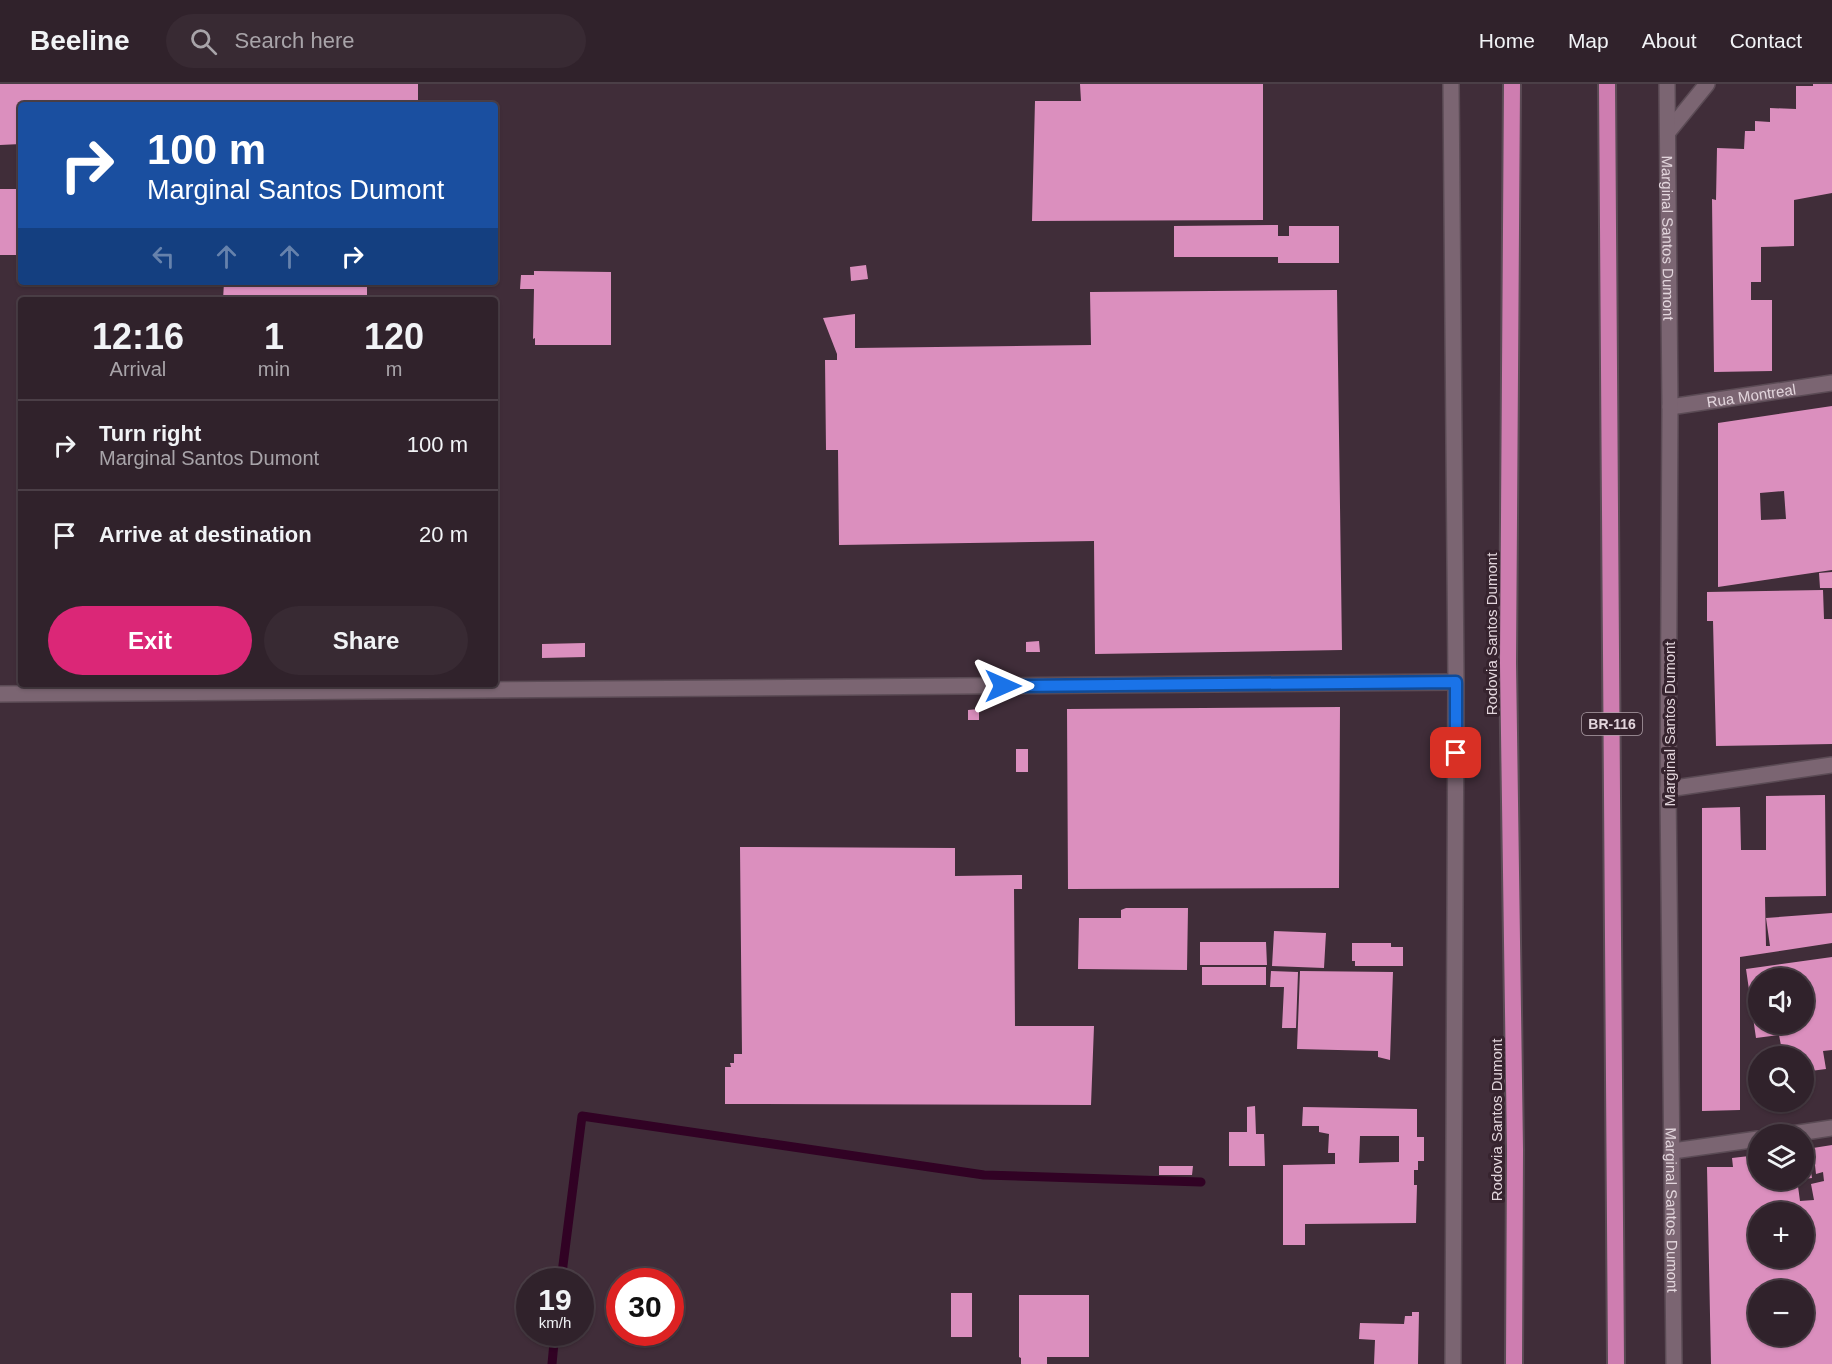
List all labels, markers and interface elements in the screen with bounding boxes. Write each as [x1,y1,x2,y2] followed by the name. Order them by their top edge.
[166,14,586,68] search box
[30,25,130,56] text: Beeline
[187,25,220,58] icon: search
[235,28,354,53] text: Search here
[1479,29,1535,52] text: Home
[1568,29,1609,52] text: Map
[1642,29,1697,52] text: About
[1730,29,1802,52] text: Contact
[48,126,126,204] icon: right
[147,126,266,173] text: 100 m
[1659,155,1678,321] street label: Marginal Santos Dumont
[147,175,444,205] text: Marginal Santos Dumont
[147,240,180,273] icon: left
[210,240,243,273] icon: ahead
[273,240,306,273] icon: ahead
[336,240,369,273] icon: right
[92,316,184,357] text: 12:16
[264,316,284,357] text: 1
[364,316,424,357] text: 120
[110,358,166,380] text: Arrival
[258,358,290,380] text: min
[386,358,402,380] text: m
[1705,380,1797,410] street label: Rua Montreal
[99,421,201,446] text: Turn right
[48,429,81,462] icon: right
[407,432,468,457] text: 100 m
[99,447,319,469] text: Marginal Santos Dumont
[48,519,81,552] icon: arrive
[99,522,312,547] text: Arrive at destination
[419,522,468,547] text: 20 m
[1483,552,1500,715] street label: Rodovia Santos Dumont
[48,606,252,675] button: Exit
[264,606,468,675] button: Share
[1661,641,1678,807] street label: Marginal Santos Dumont
[971,654,1035,718] position arrow
[1582,713,1642,735] road number: BR-116
[1430,727,1481,778] pin
[1439,736,1472,769] icon: arrive
[1748,968,1814,1346] map controls
[1748,968,1814,1034] button: sound
[1488,1038,1505,1201] street label: Rodovia Santos Dumont
[1748,1046,1814,1112] button: search
[1748,1124,1814,1190] button: layers
[1663,1127,1682,1293] street label: Marginal Santos Dumont
[1748,1202,1814,1268] button: +
[606,1268,684,1346] speed limit sign: 30
[1748,1280,1814,1346] button: −
[538,1283,572,1316] text: 19
[539,1314,571,1331] text: km/h

